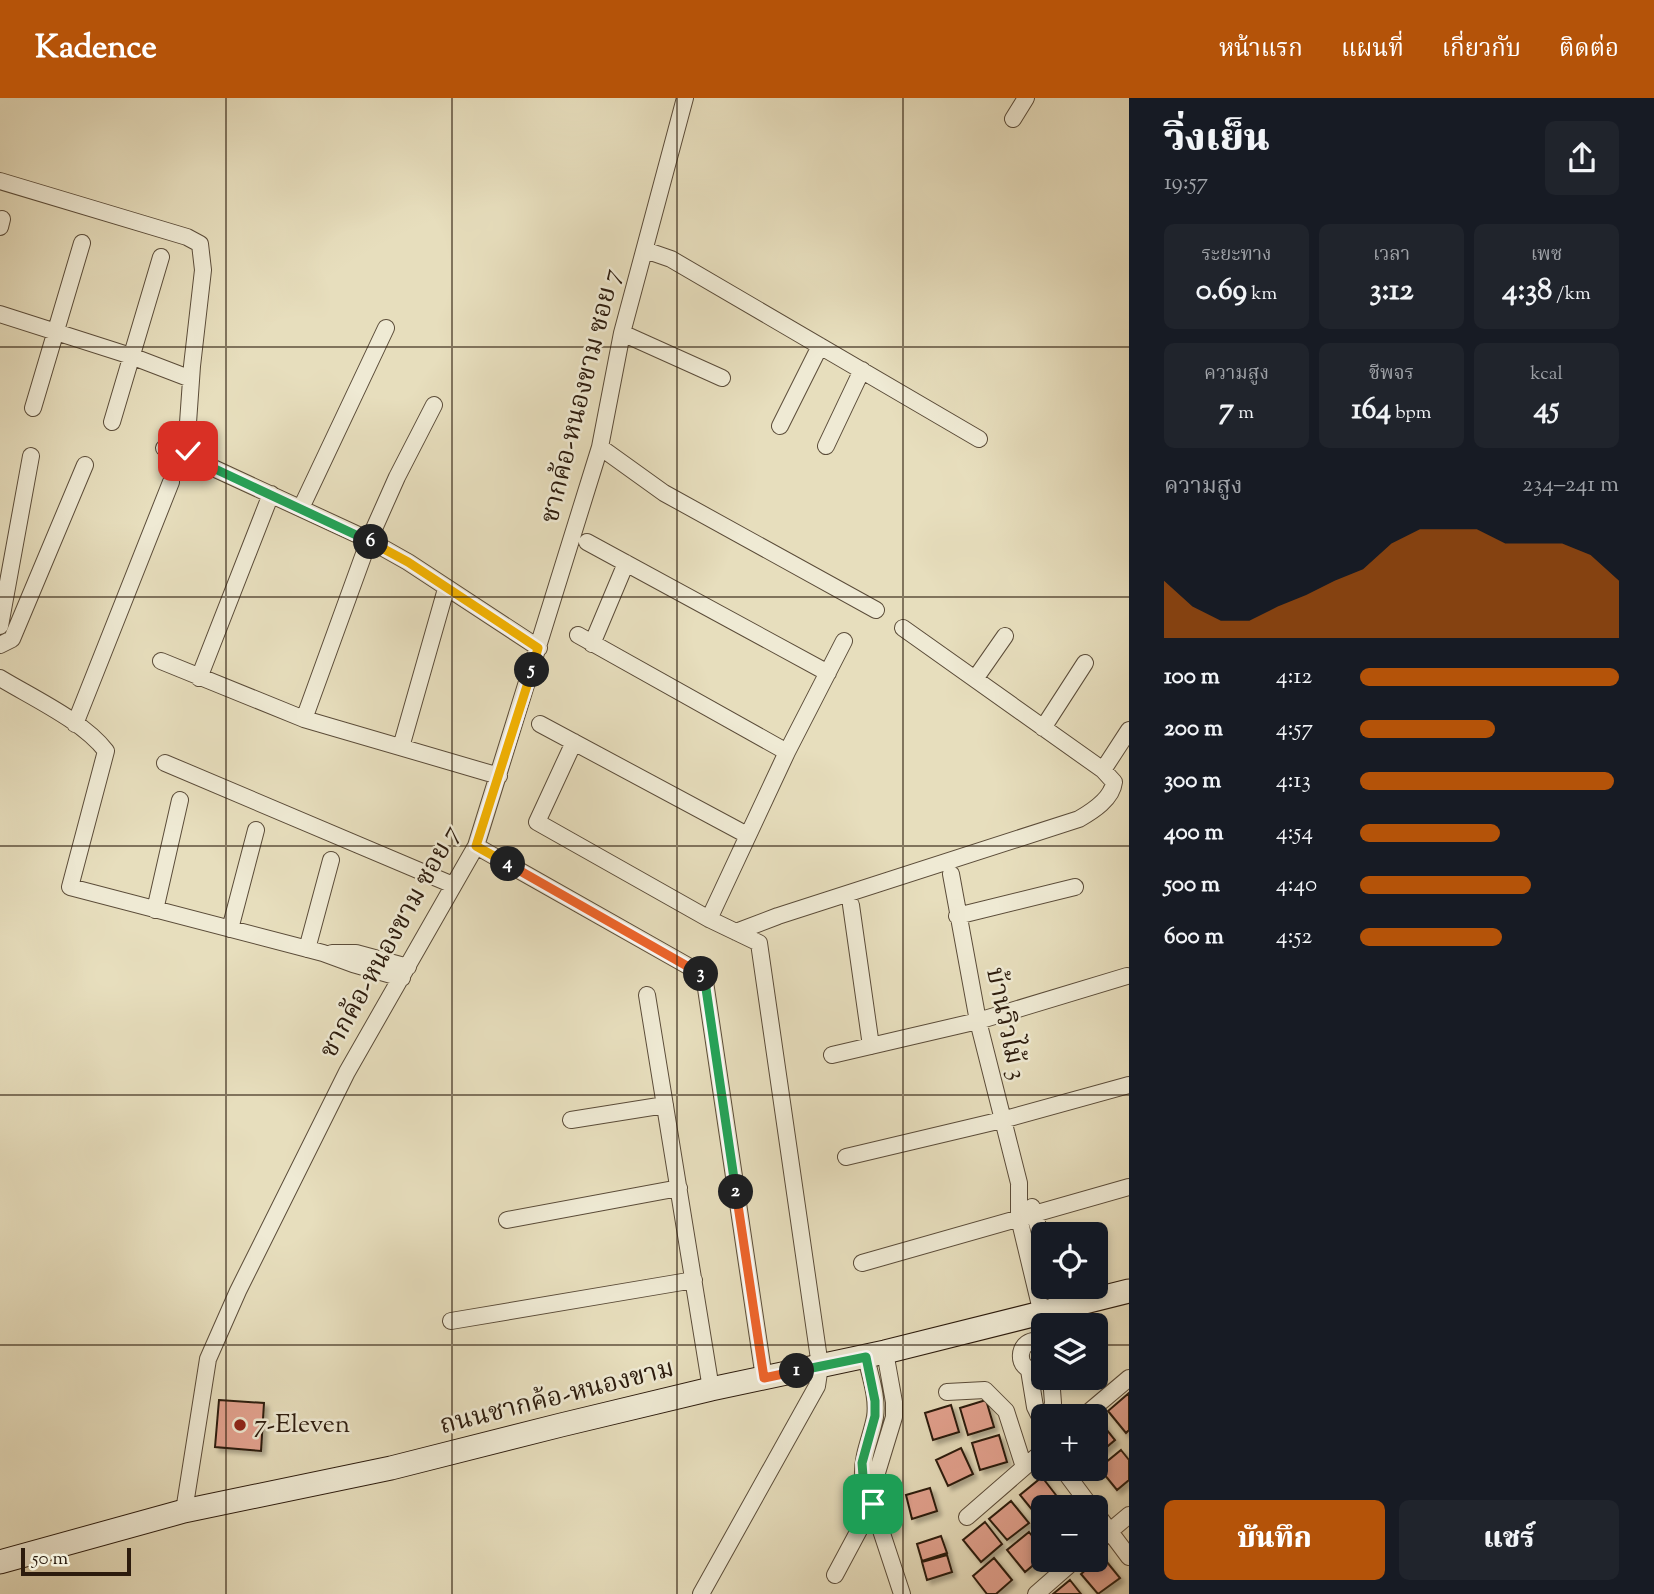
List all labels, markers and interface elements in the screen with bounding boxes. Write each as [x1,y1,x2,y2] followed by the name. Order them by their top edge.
[35,25,157,73] text: Kadence
[1219,33,1303,67] text: หน้าแรก
[1341,33,1404,67] text: แผนที่
[1442,33,1521,67] text: เกี่ยวกับ
[1559,33,1619,67] text: ติดต่อ
[1164,114,1270,168] text: วิ่งเย็น
[1545,121,1619,195] button: share
[1164,167,1208,200] text: 19:57
[1201,242,1272,269] text: ระยะทาง
[1373,242,1410,269] text: เวลา
[1531,242,1562,269] text: เพซ
[533,265,631,527] street label: ชากค้อ-หนองขาม ซอย 7
[1196,270,1247,313] text: 0.69
[1369,270,1414,313] text: 3:12
[1502,270,1552,313] text: 4:38
[1247,281,1277,308] text: km
[1552,281,1591,308] text: /km
[1204,361,1269,388] text: ความสูง
[1369,361,1414,388] text: ชีพจร
[1530,361,1563,388] text: kcal
[1534,388,1559,431] text: 45
[1219,389,1234,432] text: 7
[1351,389,1391,432] text: 164
[1234,400,1254,427] text: m
[1391,400,1432,427] text: bpm
[158,421,218,481] pin
[169,432,207,470] icon: check
[1522,469,1619,502] text: 234–241 m
[1164,471,1242,504] text: ความสูง
[354,524,388,560] pin: 6
[366,528,375,555] text: 6
[514,652,550,688] pin: 5
[528,656,535,683] text: 5
[1164,661,1220,694] text: 100 m
[1276,661,1312,694] text: 4:12
[1164,713,1223,746] text: 200 m
[1276,713,1313,746] text: 4:57
[1164,765,1221,798] text: 300 m
[1276,765,1311,798] text: 4:13
[1164,817,1224,850] text: 400 m
[1276,817,1313,850] text: 4:54
[312,819,470,1065] street label: ชากค้อ-หนองขาม ซอย 7
[490,846,526,882] pin: 4
[503,850,512,877] text: 4
[1164,869,1220,902] text: 500 m
[1276,869,1317,902] text: 4:40
[1164,921,1224,954] text: 600 m
[1276,921,1312,954] text: 4:52
[684,956,718,992] pin: 3
[697,960,704,987] text: 3
[975,964,1037,1084] street label: บ้านวิวไม้ 3
[718,1174,754,1210] pin: 2
[731,1178,740,1205] text: 2
[1031,1222,1108,1572] map controls
[1031,1222,1108,1299] button: locate
[1031,1313,1108,1390] button: layers
[436,1351,678,1445] street label: ถนนชากค้อ-หนองขาม
[780,1354,814,1388] pin: 1
[793,1357,800,1384] text: 1
[1031,1404,1108,1481] button: +
[254,1407,350,1444] place label: 7-Eleven
[232,1417,248,1433] marker: 7-Eleven
[843,1474,903,1534] pin
[854,1485,892,1523] icon: arrive
[1031,1495,1108,1572] button: −
[1164,1500,1385,1580] button: บันทึก
[1399,1500,1619,1580] button: แชร์
[21,1545,131,1577] scale bar
[32,1546,68,1573] text: 50 m

